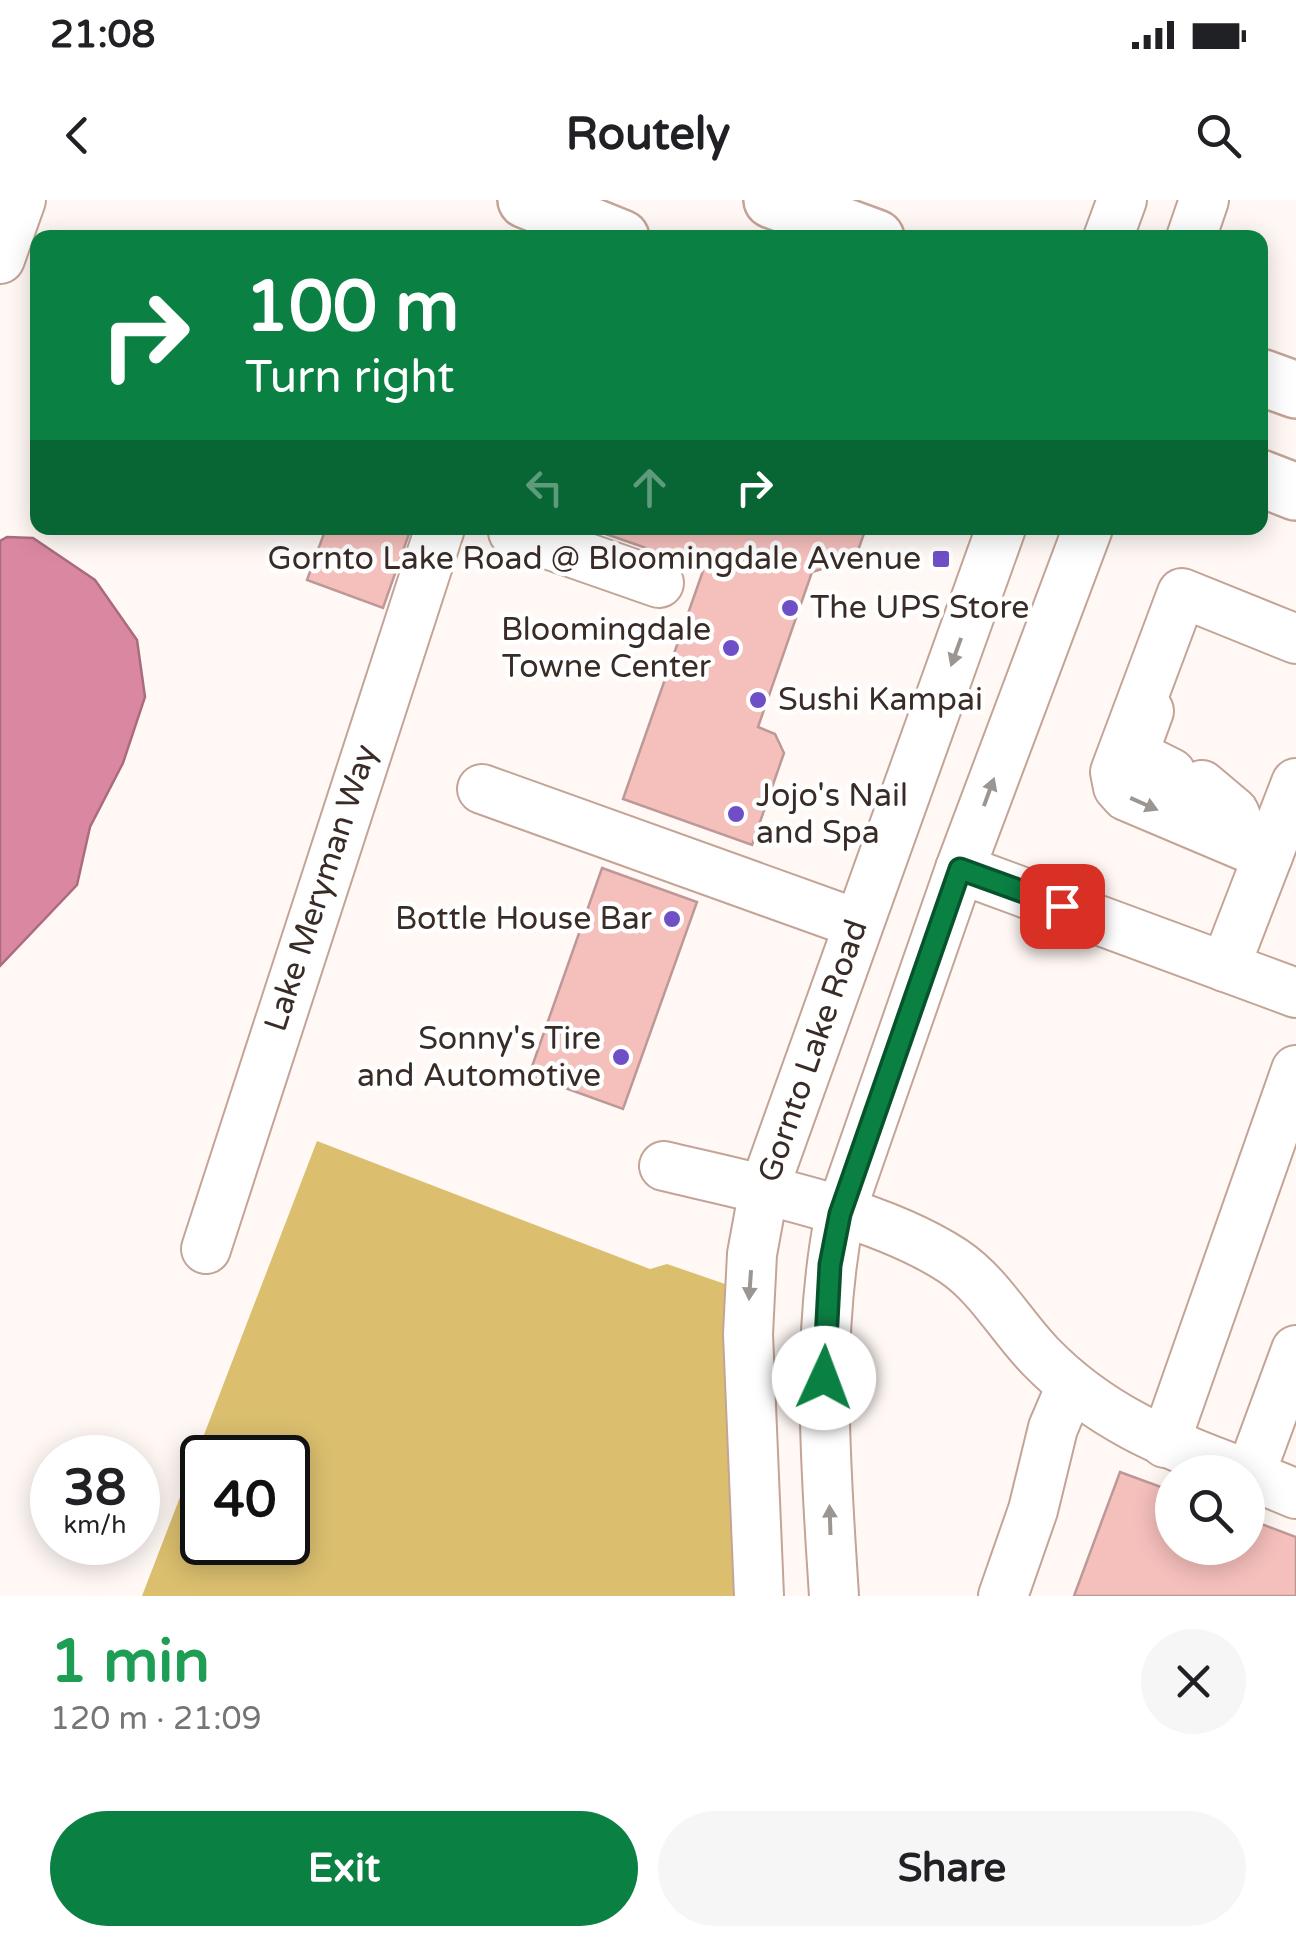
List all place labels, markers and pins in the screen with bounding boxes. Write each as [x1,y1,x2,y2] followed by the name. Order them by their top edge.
[267,540,921,578] place label: Gornto Lake Road @ Bloomingdale Avenue
[930,548,952,570] marker: Gornto Lake Road @ Bloomingdale Avenue
[810,589,1029,627] place label: The UPS Store
[779,597,801,619] marker: The UPS Store
[501,611,712,686] place label: Bloomingdale Towne Center
[720,637,742,659] marker: Bloomingdale Towne Center
[778,681,983,719] place label: Sushi Kampai
[747,689,769,711] marker: Sushi Kampai
[756,777,908,852] place label: Jojo's Nail and Spa
[725,803,747,825] marker: Jojo's Nail and Spa
[1020,864,1105,949] pin
[395,900,653,938] place label: Bottle House Bar
[661,908,683,930] marker: Bottle House Bar
[357,1020,601,1095] place label: Sonny's Tire and Automotive
[610,1046,632,1068] marker: Sonny's Tire and Automotive

